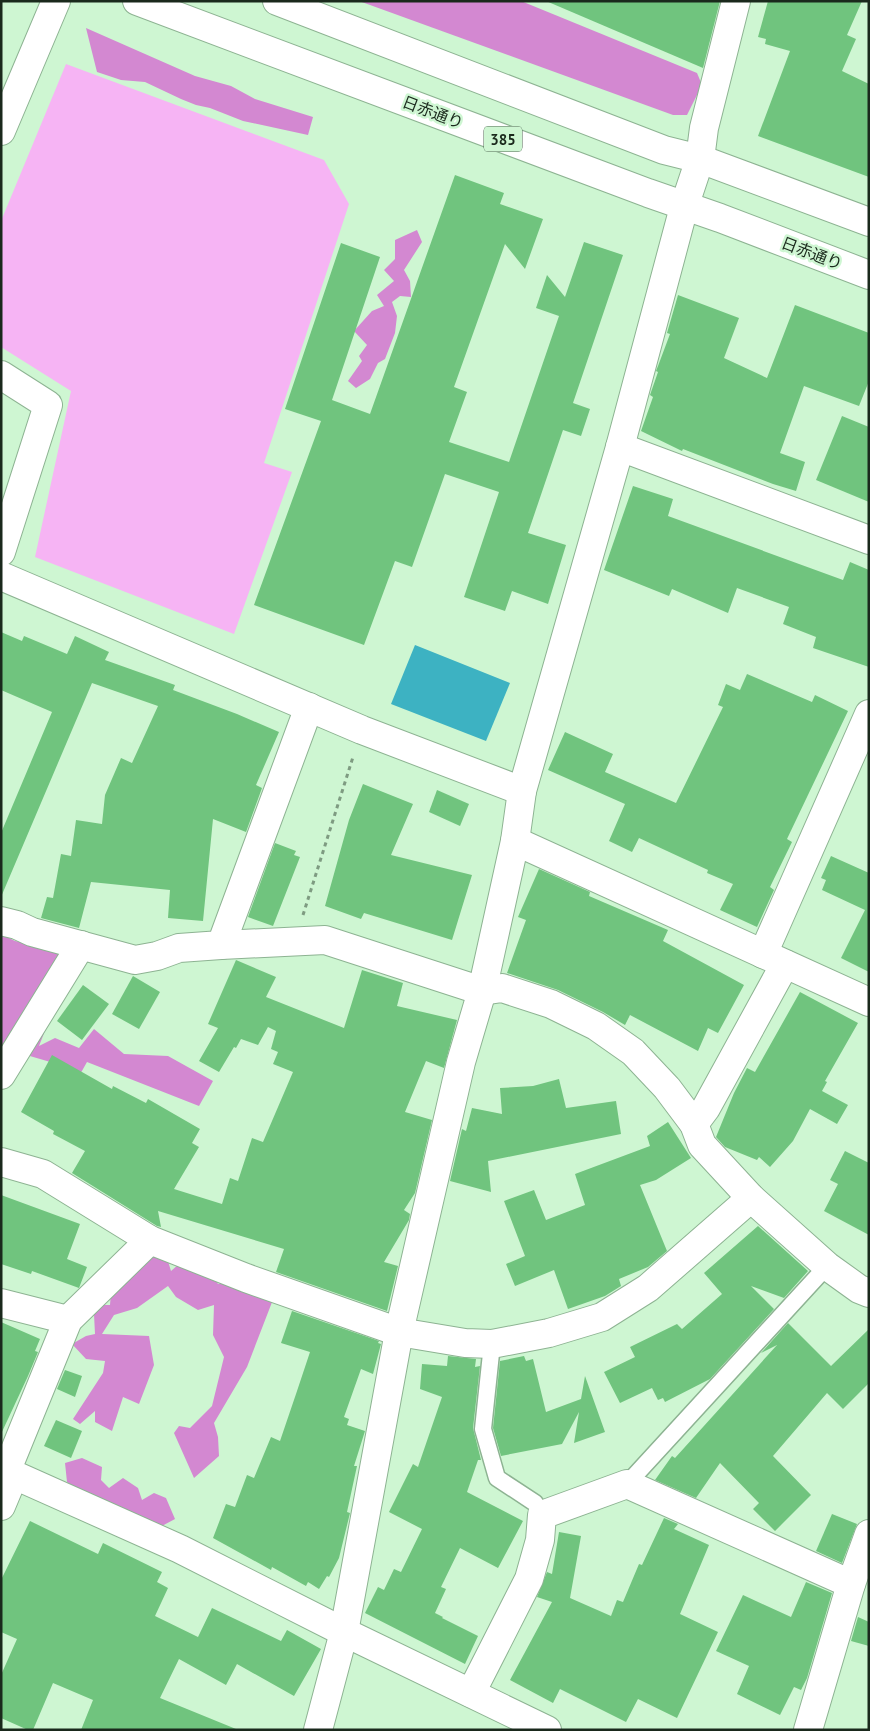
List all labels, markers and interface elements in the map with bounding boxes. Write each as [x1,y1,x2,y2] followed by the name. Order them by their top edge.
[400,91,466,133] street label: 日赤通り
[484,126,522,152] road number: 385
[779,232,845,274] street label: 日赤通り

